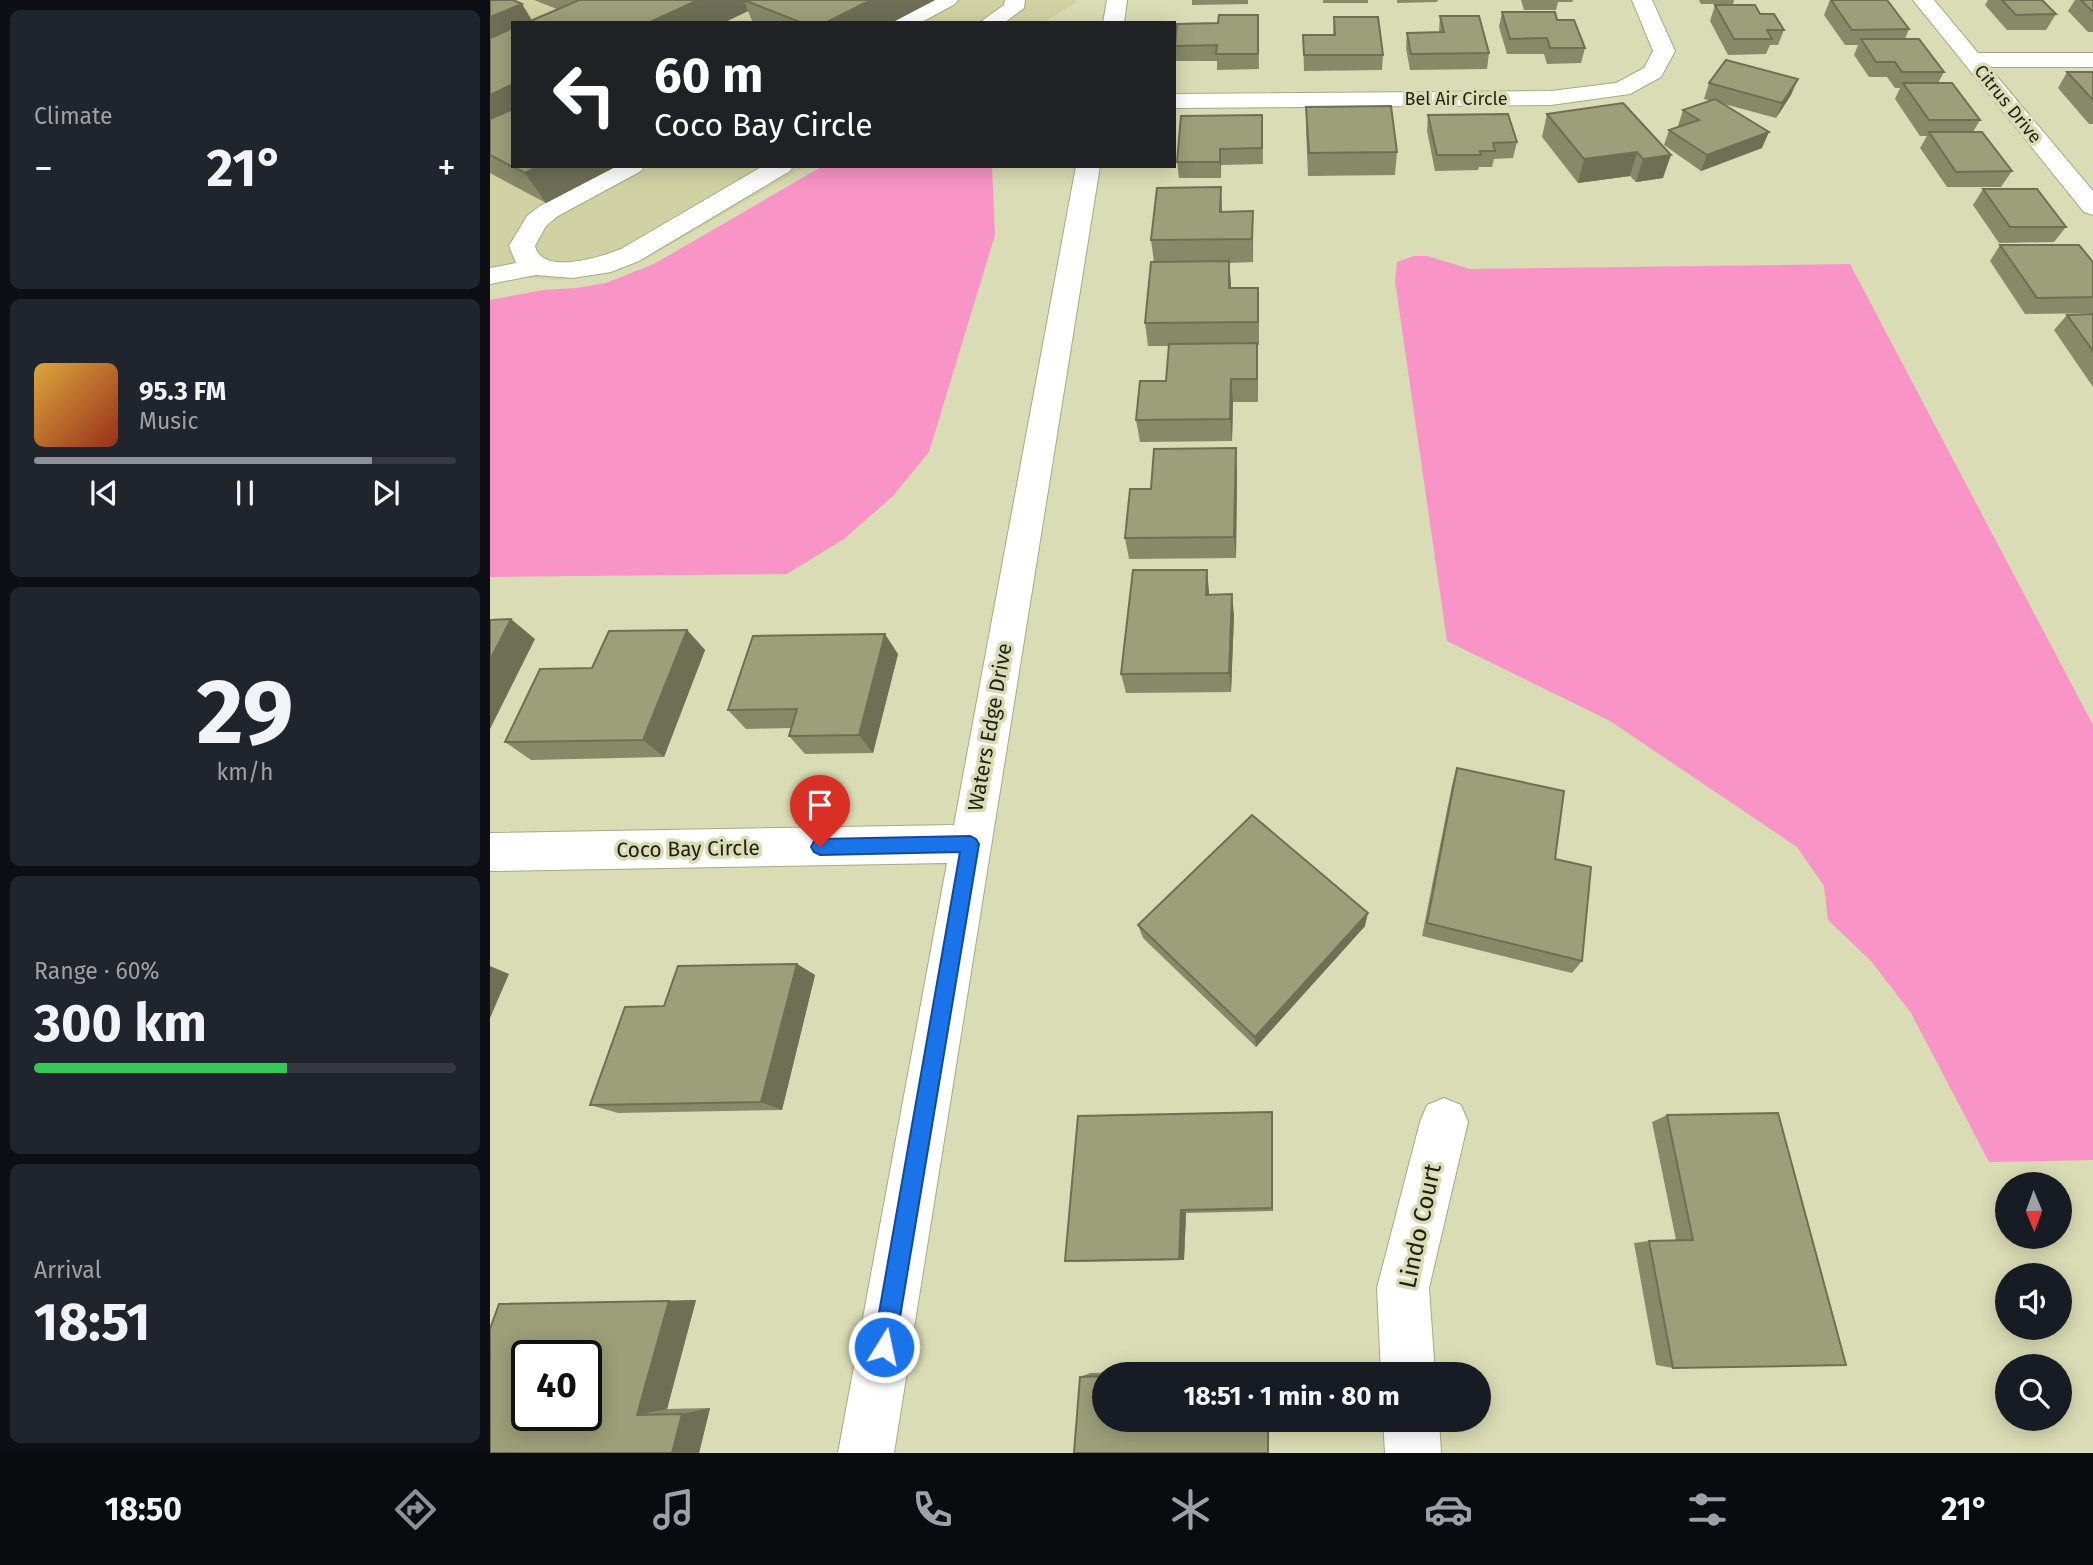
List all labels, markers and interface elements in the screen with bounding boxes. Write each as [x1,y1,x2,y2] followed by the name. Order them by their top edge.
[654,46,763,105] text: 60 m
[539,49,630,140] icon: left
[1970,60,2046,148] street label: Citrus Drive
[1404,88,1508,110] street label: Bel Air Circle
[34,102,113,130] text: Climate
[654,106,873,144] text: Coco Bay Circle
[207,137,284,200] text: 21°
[34,145,53,191] text: −
[437,145,456,191] text: +
[139,376,226,407] text: 95.3 FM
[139,407,199,435] text: Music
[85,474,123,512] icon: previous
[226,474,264,512] icon: pause
[367,474,405,512] icon: next
[962,641,1018,813] street label: Waters Edge Drive
[196,658,294,767] text: 29
[217,758,273,786] text: km/h
[790,775,850,847] pin
[801,786,839,824] icon: arrive
[616,835,760,863] street label: Coco Bay Circle
[34,957,160,985] text: Range · 60%
[34,992,207,1055] text: 300 km
[1393,1161,1447,1291] street label: Lindo Court
[1995,1172,2072,1250] north arrow
[1995,1172,2072,1431] map controls
[34,1256,101,1284] text: Arrival
[1995,1263,2072,1340] button: sound
[34,1291,150,1354] text: 18:51
[847,1310,921,1384] position arrow
[511,1340,602,1431] speed limit sign: 40
[1995,1354,2072,1431] button: search
[1183,1381,1400,1412] text: 18:51 · 1 min · 80 m
[391,1485,440,1534] icon: directions
[649,1485,698,1534] icon: music
[908,1485,957,1534] icon: phone
[1166,1485,1215,1534] icon: climate
[1424,1485,1473,1534] icon: car
[1683,1485,1732,1534] icon: filters
[105,1490,182,1528] text: 18:50
[1941,1490,1988,1528] text: 21°

